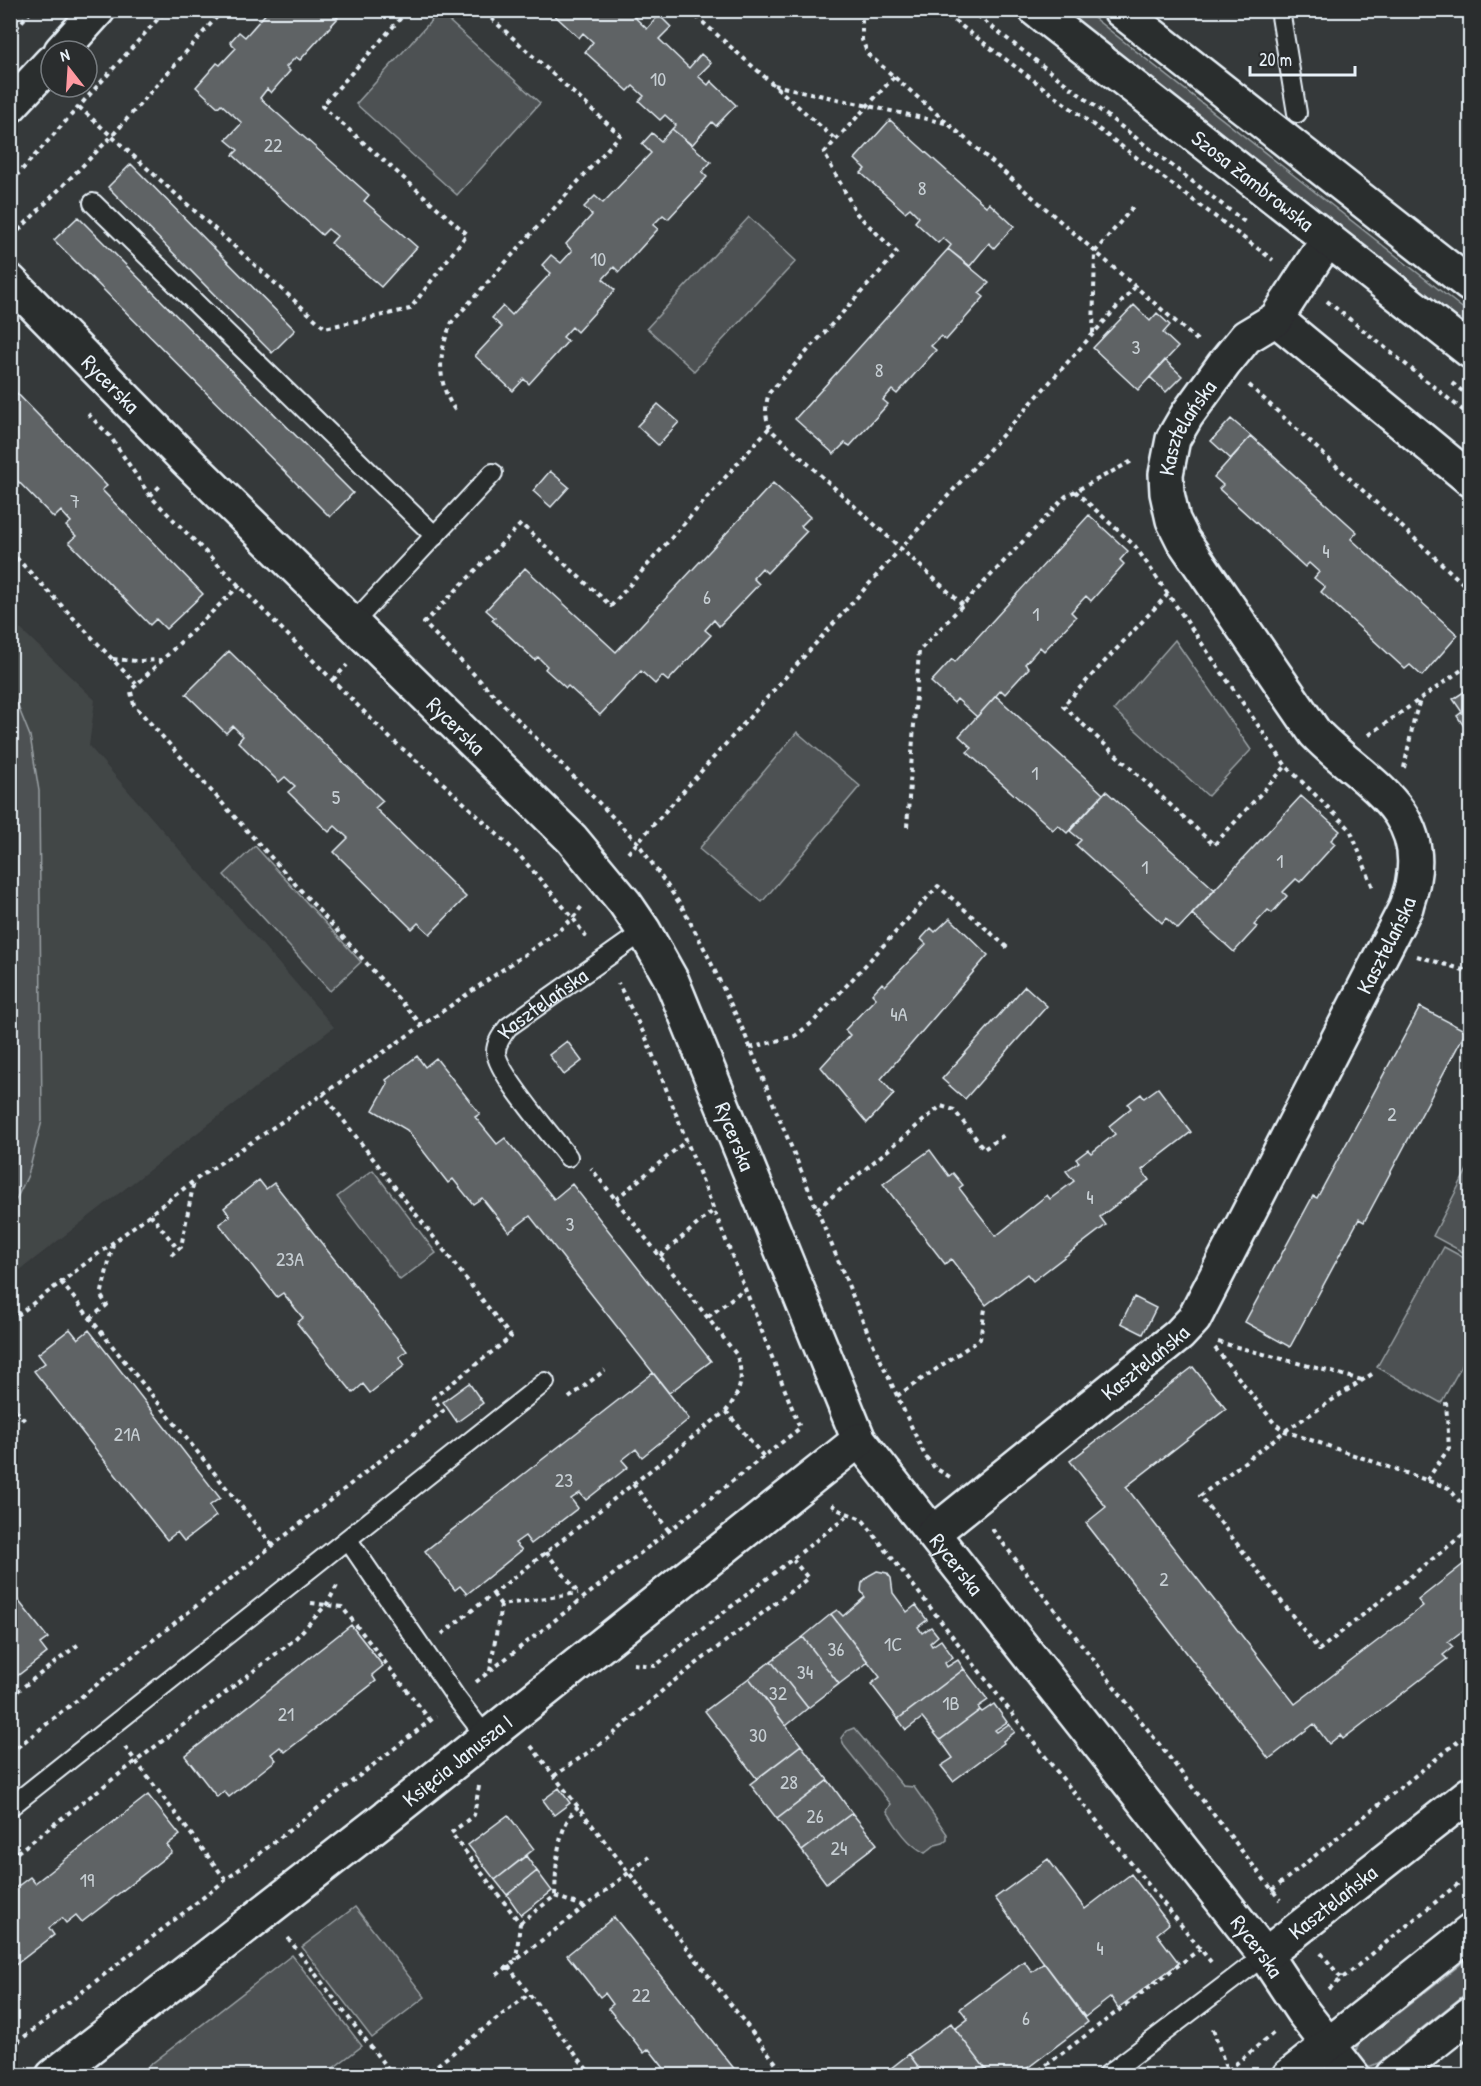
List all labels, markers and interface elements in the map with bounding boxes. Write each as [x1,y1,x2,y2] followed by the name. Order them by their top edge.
[39,39,99,99] north arrow
[1250,39,1355,77] scale bar
[57,43,72,66] text: N
[1259,47,1292,72] text: 20 m
[650,65,666,92] house number: 10
[1185,123,1321,238] street label: Szosa Zambrowska
[264,131,283,158] house number: 22
[918,174,926,201] house number: 8
[590,245,606,272] house number: 10
[1132,333,1141,360] house number: 3
[75,348,147,420] street label: Rycerska
[875,356,883,383] house number: 8
[1151,373,1223,478] street label: Kasztelańska
[70,487,80,514] house number: 7
[1322,537,1330,564] house number: 4
[703,583,711,610] house number: 6
[1032,600,1040,627] house number: 1
[420,690,493,761] street label: Rycerska
[1031,759,1039,786] house number: 1
[332,783,341,810] house number: 5
[1276,847,1284,874] house number: 1
[1141,853,1149,880] house number: 1
[1349,893,1423,999] street label: Kasztelańska
[489,960,594,1045] street label: Kasztelańska
[890,1000,908,1027] house number: 4A
[708,1098,763,1175] street label: Rycerska
[1387,1100,1397,1127] house number: 2
[1086,1183,1094,1210] house number: 4
[566,1210,575,1237] house number: 3
[276,1245,304,1272] house number: 23A
[1095,1318,1196,1407] street label: Kasztelańska
[114,1420,140,1447] house number: 21A
[555,1466,573,1493] house number: 23
[923,1527,991,1602] street label: Rycerska
[1159,1565,1169,1592] house number: 2
[884,1630,902,1657] house number: 1C
[828,1635,844,1662] house number: 36
[797,1658,813,1685] house number: 34
[769,1679,788,1706] house number: 32
[942,1689,960,1716] house number: 1B
[278,1700,294,1727] house number: 21
[396,1707,519,1813] street label: Księcia Janusza I
[749,1721,767,1748] house number: 30
[780,1768,798,1795] house number: 28
[806,1802,824,1829] house number: 26
[831,1834,847,1861] house number: 24
[1282,1857,1384,1946] street label: Kasztelańska
[80,1866,94,1893] house number: 19
[1224,1909,1291,1984] street label: Rycerska
[1096,1934,1104,1961] house number: 4
[632,1981,651,2008] house number: 22
[1022,2004,1030,2031] house number: 6

